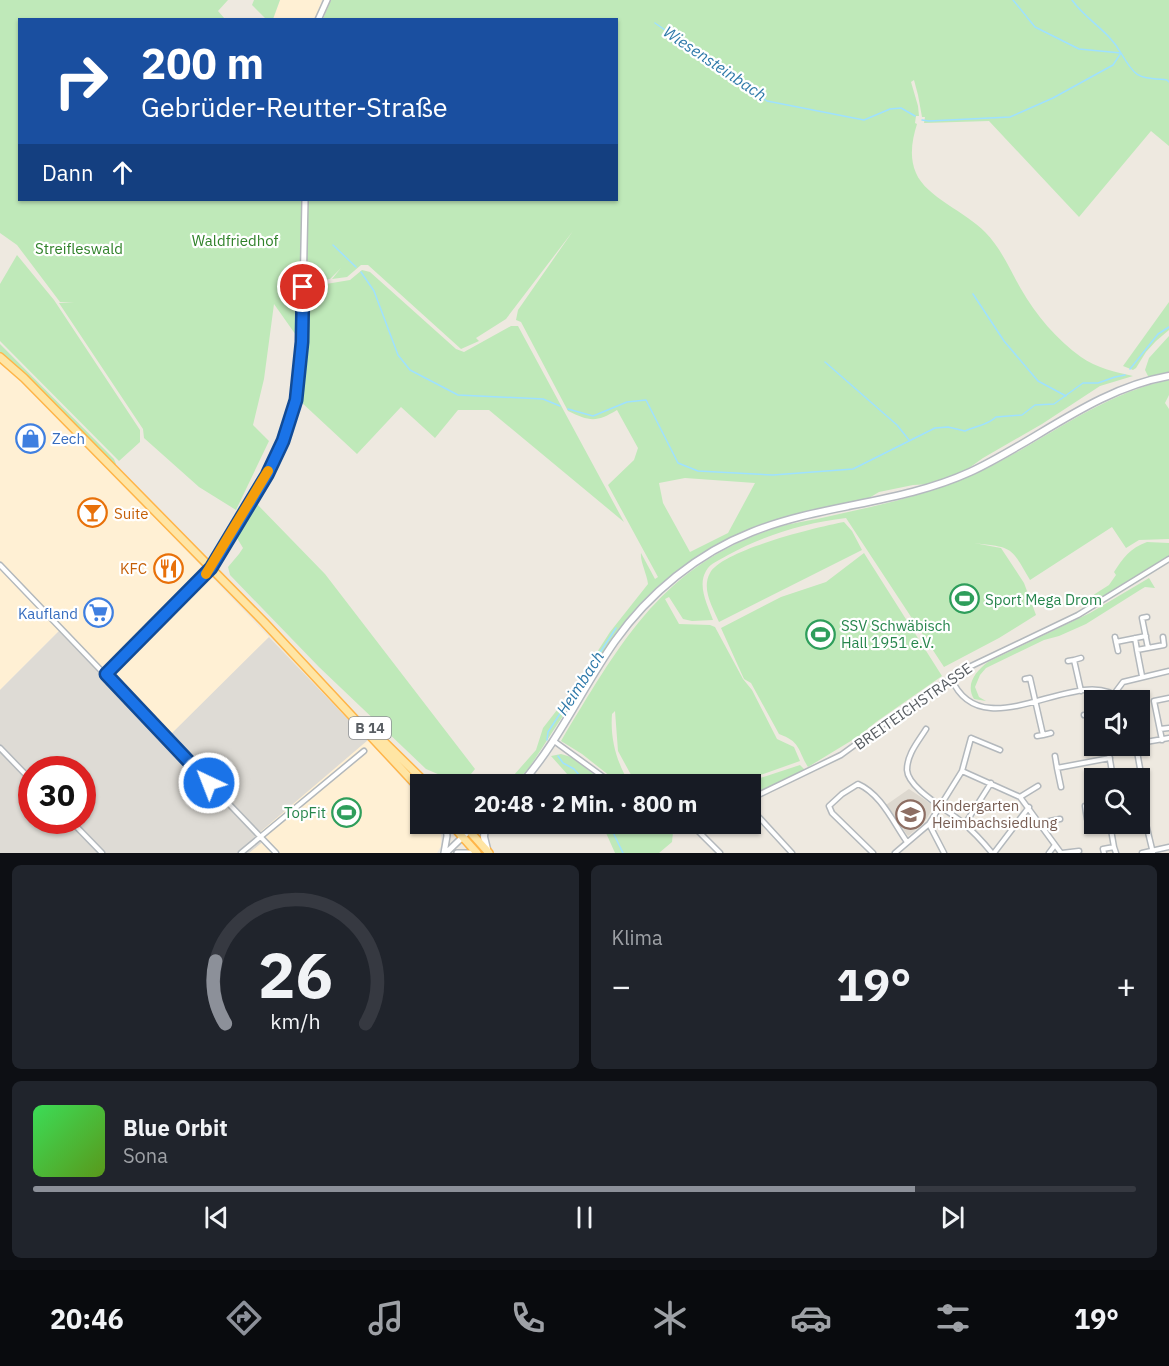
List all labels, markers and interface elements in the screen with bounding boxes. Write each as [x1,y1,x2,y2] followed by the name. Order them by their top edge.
[660,21,770,105] water label: Wiesensteinbach
[141,36,264,91] text: 200 m
[42,42,120,120] icon: right
[141,89,448,124] text: Gebrüder-Reutter-Straße
[106,156,139,189] icon: ahead
[42,158,94,187] text: Dann
[192,231,279,250] park label: Waldfriedhof
[35,239,123,258] park label: Streifleswald
[277,261,328,312] pin
[286,270,319,303] icon: arrive
[15,422,47,454] shop icon: Zech
[52,429,85,448] place label: Zech
[77,497,109,529] bar icon: Suite
[114,504,148,523] place label: Suite
[152,552,184,584] restaurant icon: KFC
[120,559,147,578] place label: KFC
[948,583,980,615] sports icon: Sport Mega Drom
[985,590,1102,609] place label: Sport Mega Drom
[83,597,115,629] supermarket icon: Kaufland
[18,604,78,623] place label: Kaufland
[841,616,951,652] place label: SSV Schwäbisch Hall 1951 e.V.
[804,618,836,650] sports icon: SSV Schwäbisch Hall 1951 e.V.
[552,647,608,719] water label: Heimbach
[850,658,976,754] street label: BREITEICHSTRASSE
[1084,690,1150,834] map controls
[1084,690,1150,756] button: sound
[349,717,391,739] road number: B 14
[177,751,241,815] position arrow
[18,756,96,834] speed limit sign: 30
[1084,768,1150,834] button: search
[474,789,697,818] text: 20:48 · 2 Min. · 800 m
[331,796,363,828] sports icon: TopFit
[932,796,1058,832] place label: Kindergarten Heimbachsiedlung
[895,798,927,830] school or university icon: Kindergarten Heimbachsiedlung
[284,803,326,822] place label: TopFit
[612,924,663,951] text: Klima
[258,934,333,1015] text: 26
[836,955,911,1013] text: 19°
[612,964,631,1007] text: −
[1116,964,1136,1007] text: +
[270,1007,320,1035] text: km/h
[123,1113,228,1142] text: Blue Orbit
[123,1142,168,1169] text: Sona
[200,1201,233,1234] icon: previous
[568,1201,601,1234] icon: pause
[936,1201,969,1234] icon: next
[223,1297,265,1339] icon: directions
[365,1297,407,1339] icon: music
[507,1297,549,1339] icon: phone
[649,1297,691,1339] icon: climate
[790,1297,832,1339] icon: car
[932,1297,974,1339] icon: filters
[50,1301,124,1336] text: 20:46
[1074,1301,1119,1336] text: 19°

